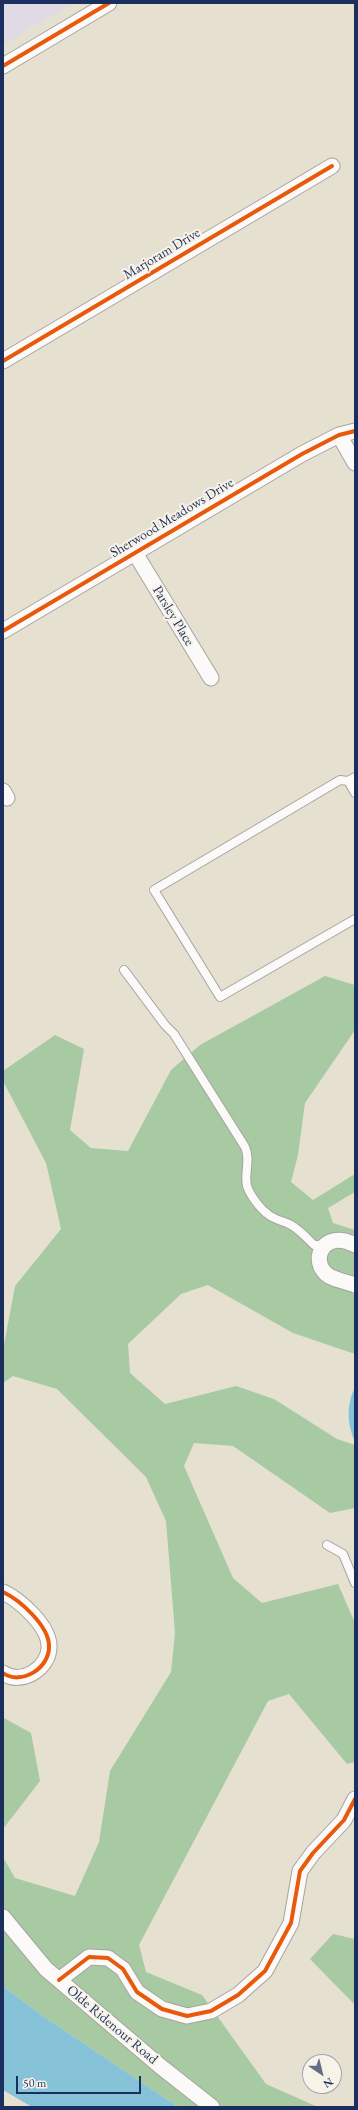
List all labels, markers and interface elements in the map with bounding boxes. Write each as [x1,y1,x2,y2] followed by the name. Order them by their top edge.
[121,225,203,283] street label: Marjoram Drive
[107,475,237,561] street label: Sherwood Meadows Drive
[149,583,197,649] street label: Parsley Place
[63,1982,161,2068] street label: Olde Ridenour Road
[302,2054,342,2094] north arrow
[18,2068,143,2094] scale bar
[23,2075,46,2091] text: 50 m
[321,2075,336,2091] text: N

